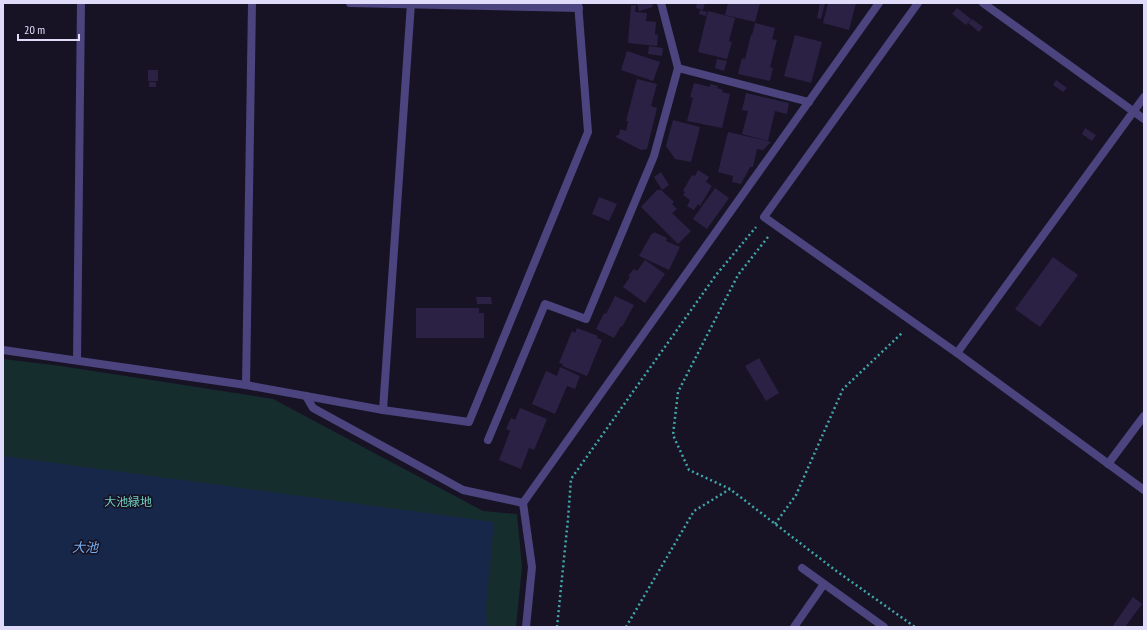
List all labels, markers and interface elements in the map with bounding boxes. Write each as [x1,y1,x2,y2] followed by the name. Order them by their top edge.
[18,16,79,42] scale bar
[24,22,45,37] text: 20 m
[104,494,152,509] park label: 大池緑地
[72,539,100,556] water label: 大池

